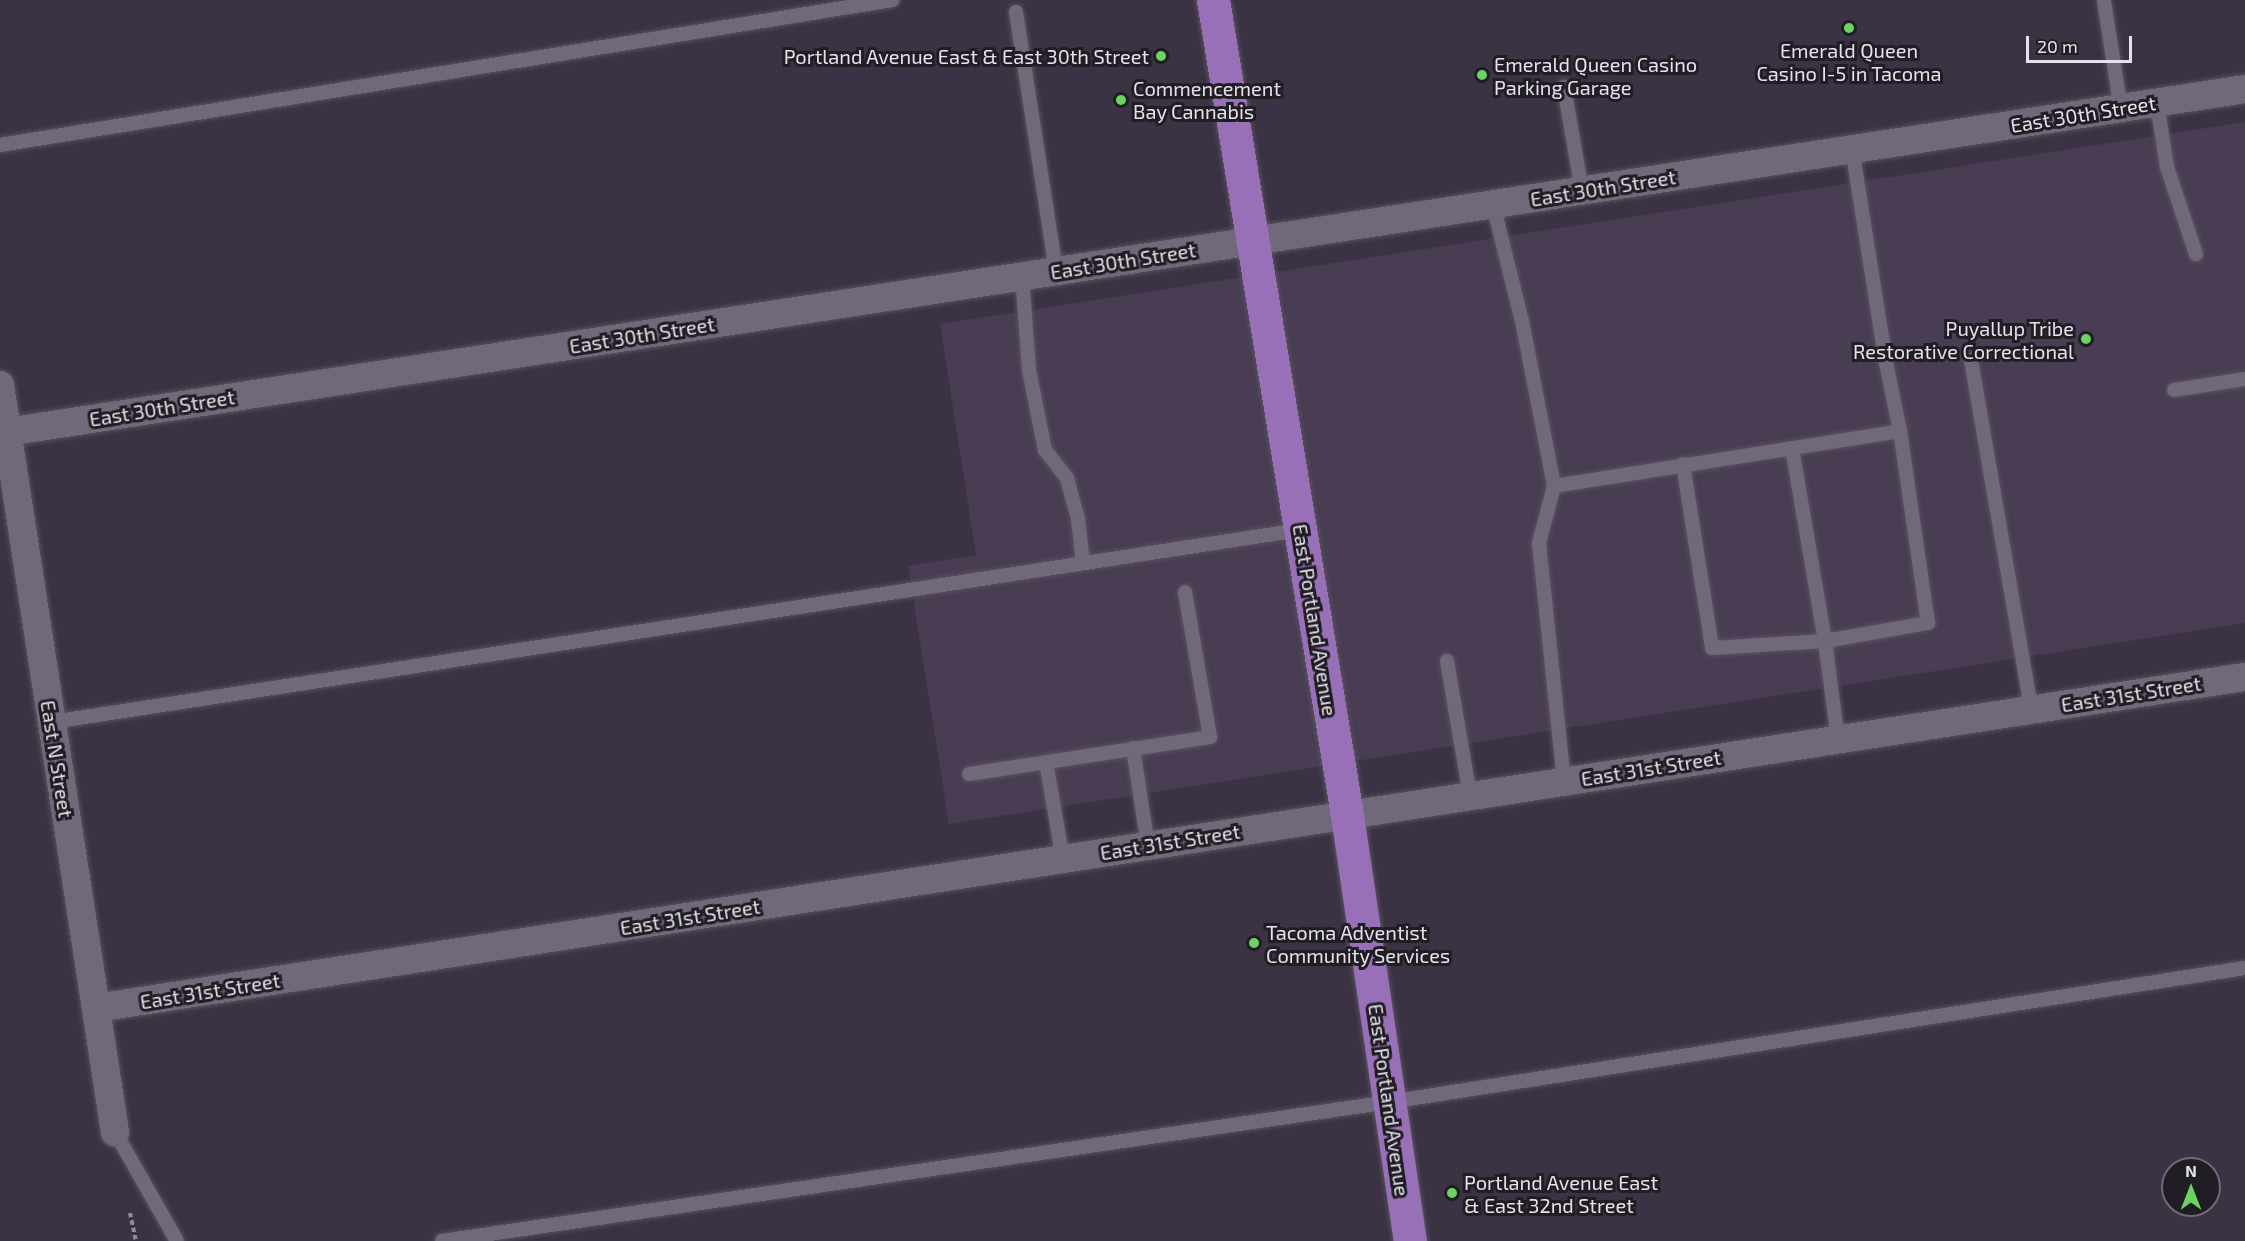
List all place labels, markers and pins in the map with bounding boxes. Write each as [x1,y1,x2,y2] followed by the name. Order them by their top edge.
[1842,21,1856,35] marker: Emerald Queen Casino I-5 in Tacoma
[1756,38,1942,85] place label: Emerald Queen Casino I-5 in Tacoma
[783,44,1149,68] place label: Portland Avenue East & East 30th Street
[1154,49,1168,63] marker: Portland Avenue East & East 30th Street
[1494,52,1697,99] place label: Emerald Queen Casino Parking Garage
[1475,68,1489,82] marker: Emerald Queen Casino Parking Garage
[1133,77,1281,124] place label: Commencement Bay Cannabis
[1114,93,1128,107] marker: Commencement Bay Cannabis
[1853,316,2074,363] place label: Puyallup Tribe Restorative Correctional
[2079,332,2093,346] marker: Puyallup Tribe Restorative Correctional
[1266,920,1450,967] place label: Tacoma Adventist Community Services
[1247,936,1261,950] marker: Tacoma Adventist Community Services
[1464,1170,1659,1217] place label: Portland Avenue East & East 32nd Street
[1445,1186,1459,1200] marker: Portland Avenue East & East 32nd Street

